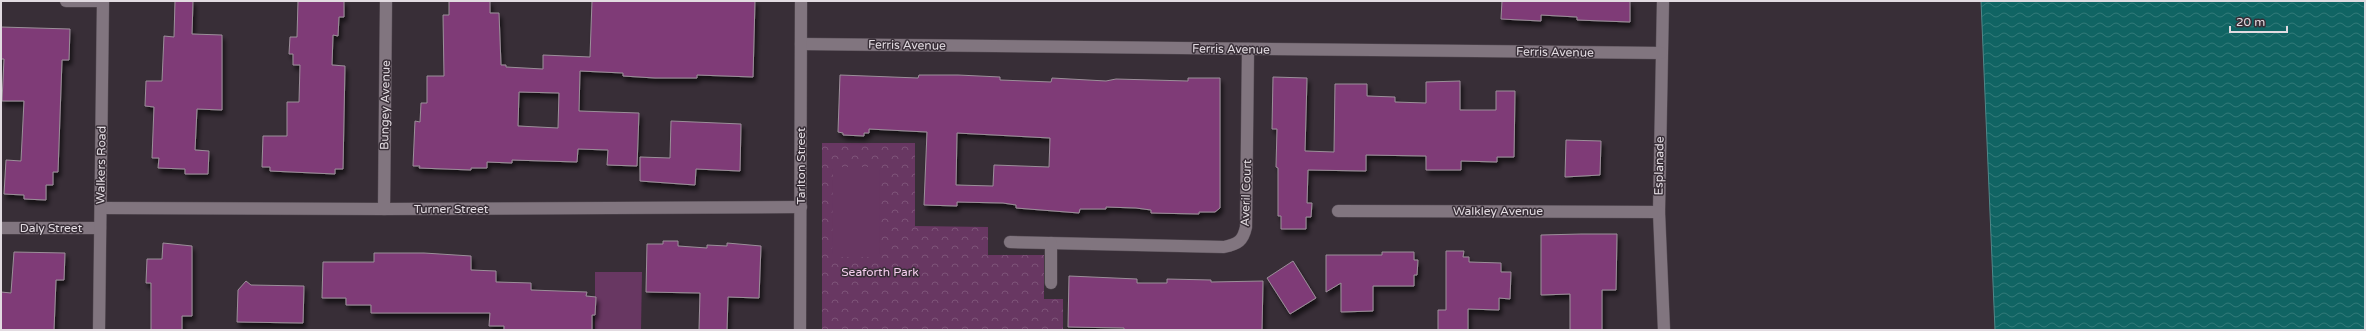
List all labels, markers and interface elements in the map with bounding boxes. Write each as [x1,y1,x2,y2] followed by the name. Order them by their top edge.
[2230,8,2287,34] scale bar
[2236,15,2265,29] text: 20 m
[868,37,946,53] street label: Ferris Avenue
[1192,41,1270,57] street label: Ferris Avenue
[1516,44,1594,60] street label: Ferris Avenue
[377,60,393,150] street label: Bungey Avenue
[93,126,109,204] street label: Walkers Road
[794,127,808,205] street label: Tarlton Street
[1651,136,1667,196] street label: Esplanade
[1238,159,1254,227] street label: Averil Court
[414,202,489,216] street label: Turner Street
[1453,204,1543,218] street label: Walkley Avenue
[20,221,83,235] street label: Daly Street
[841,265,919,279] park label: Seaforth Park

